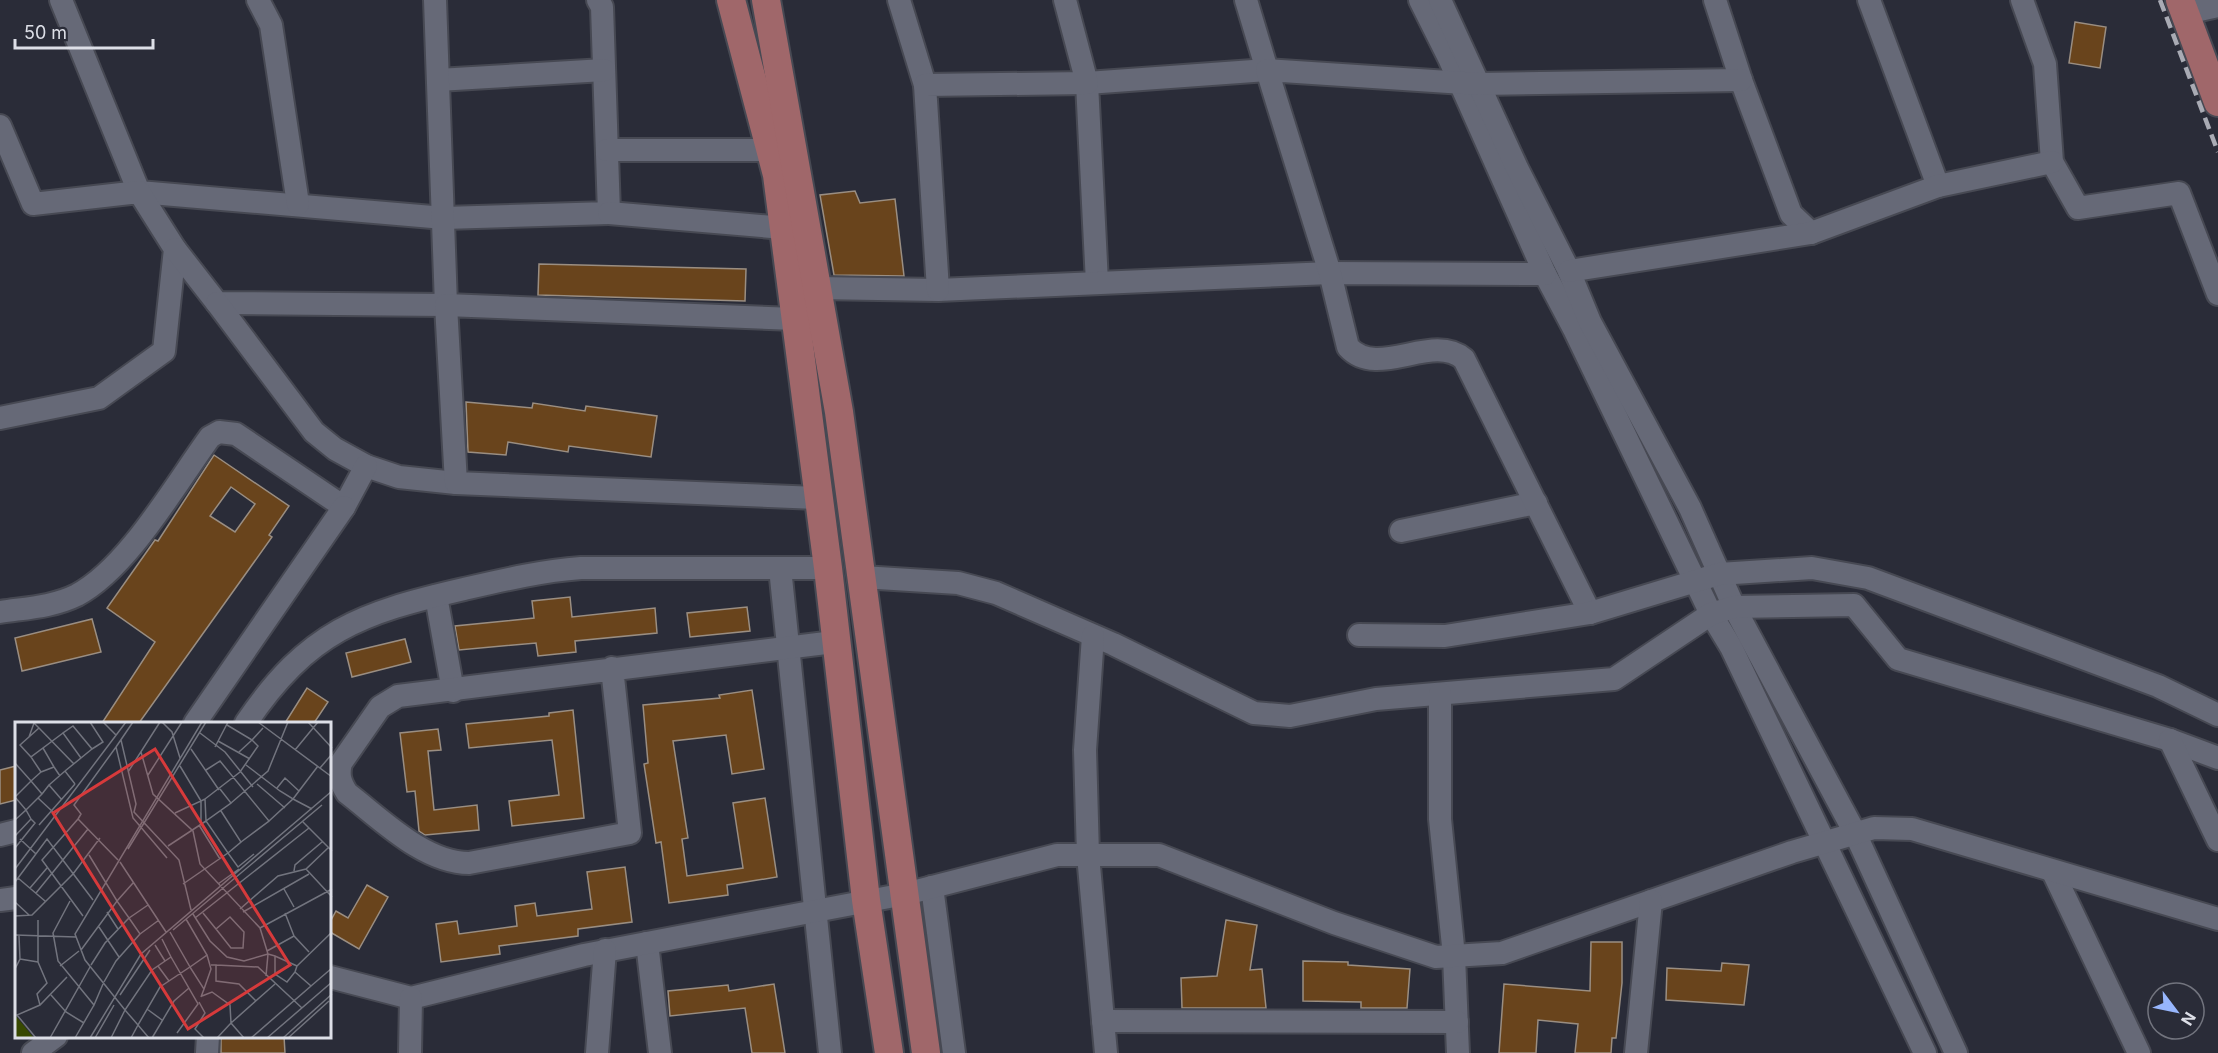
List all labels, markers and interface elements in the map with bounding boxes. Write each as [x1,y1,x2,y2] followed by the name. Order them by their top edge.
[15,12,153,50] scale bar
[24,22,67,43] text: 50 m
[15,722,332,1038] inset map
[2146,981,2206,1041] north arrow
[2177,1008,2200,1029] text: N

